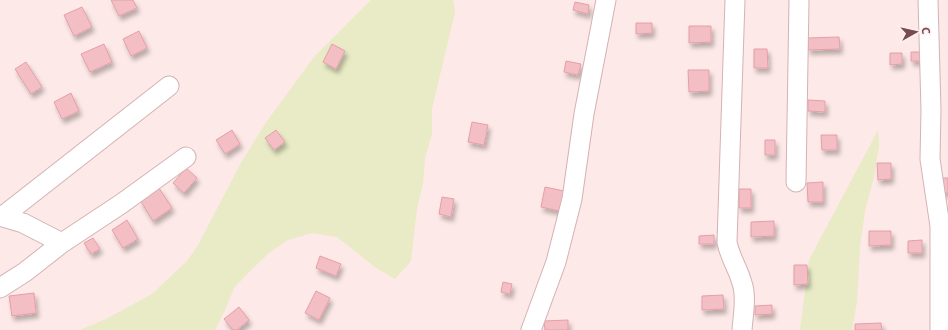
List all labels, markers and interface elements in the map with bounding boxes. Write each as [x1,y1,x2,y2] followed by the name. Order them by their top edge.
[896,12,936,52] north arrow
[918,26,934,35] text: С

